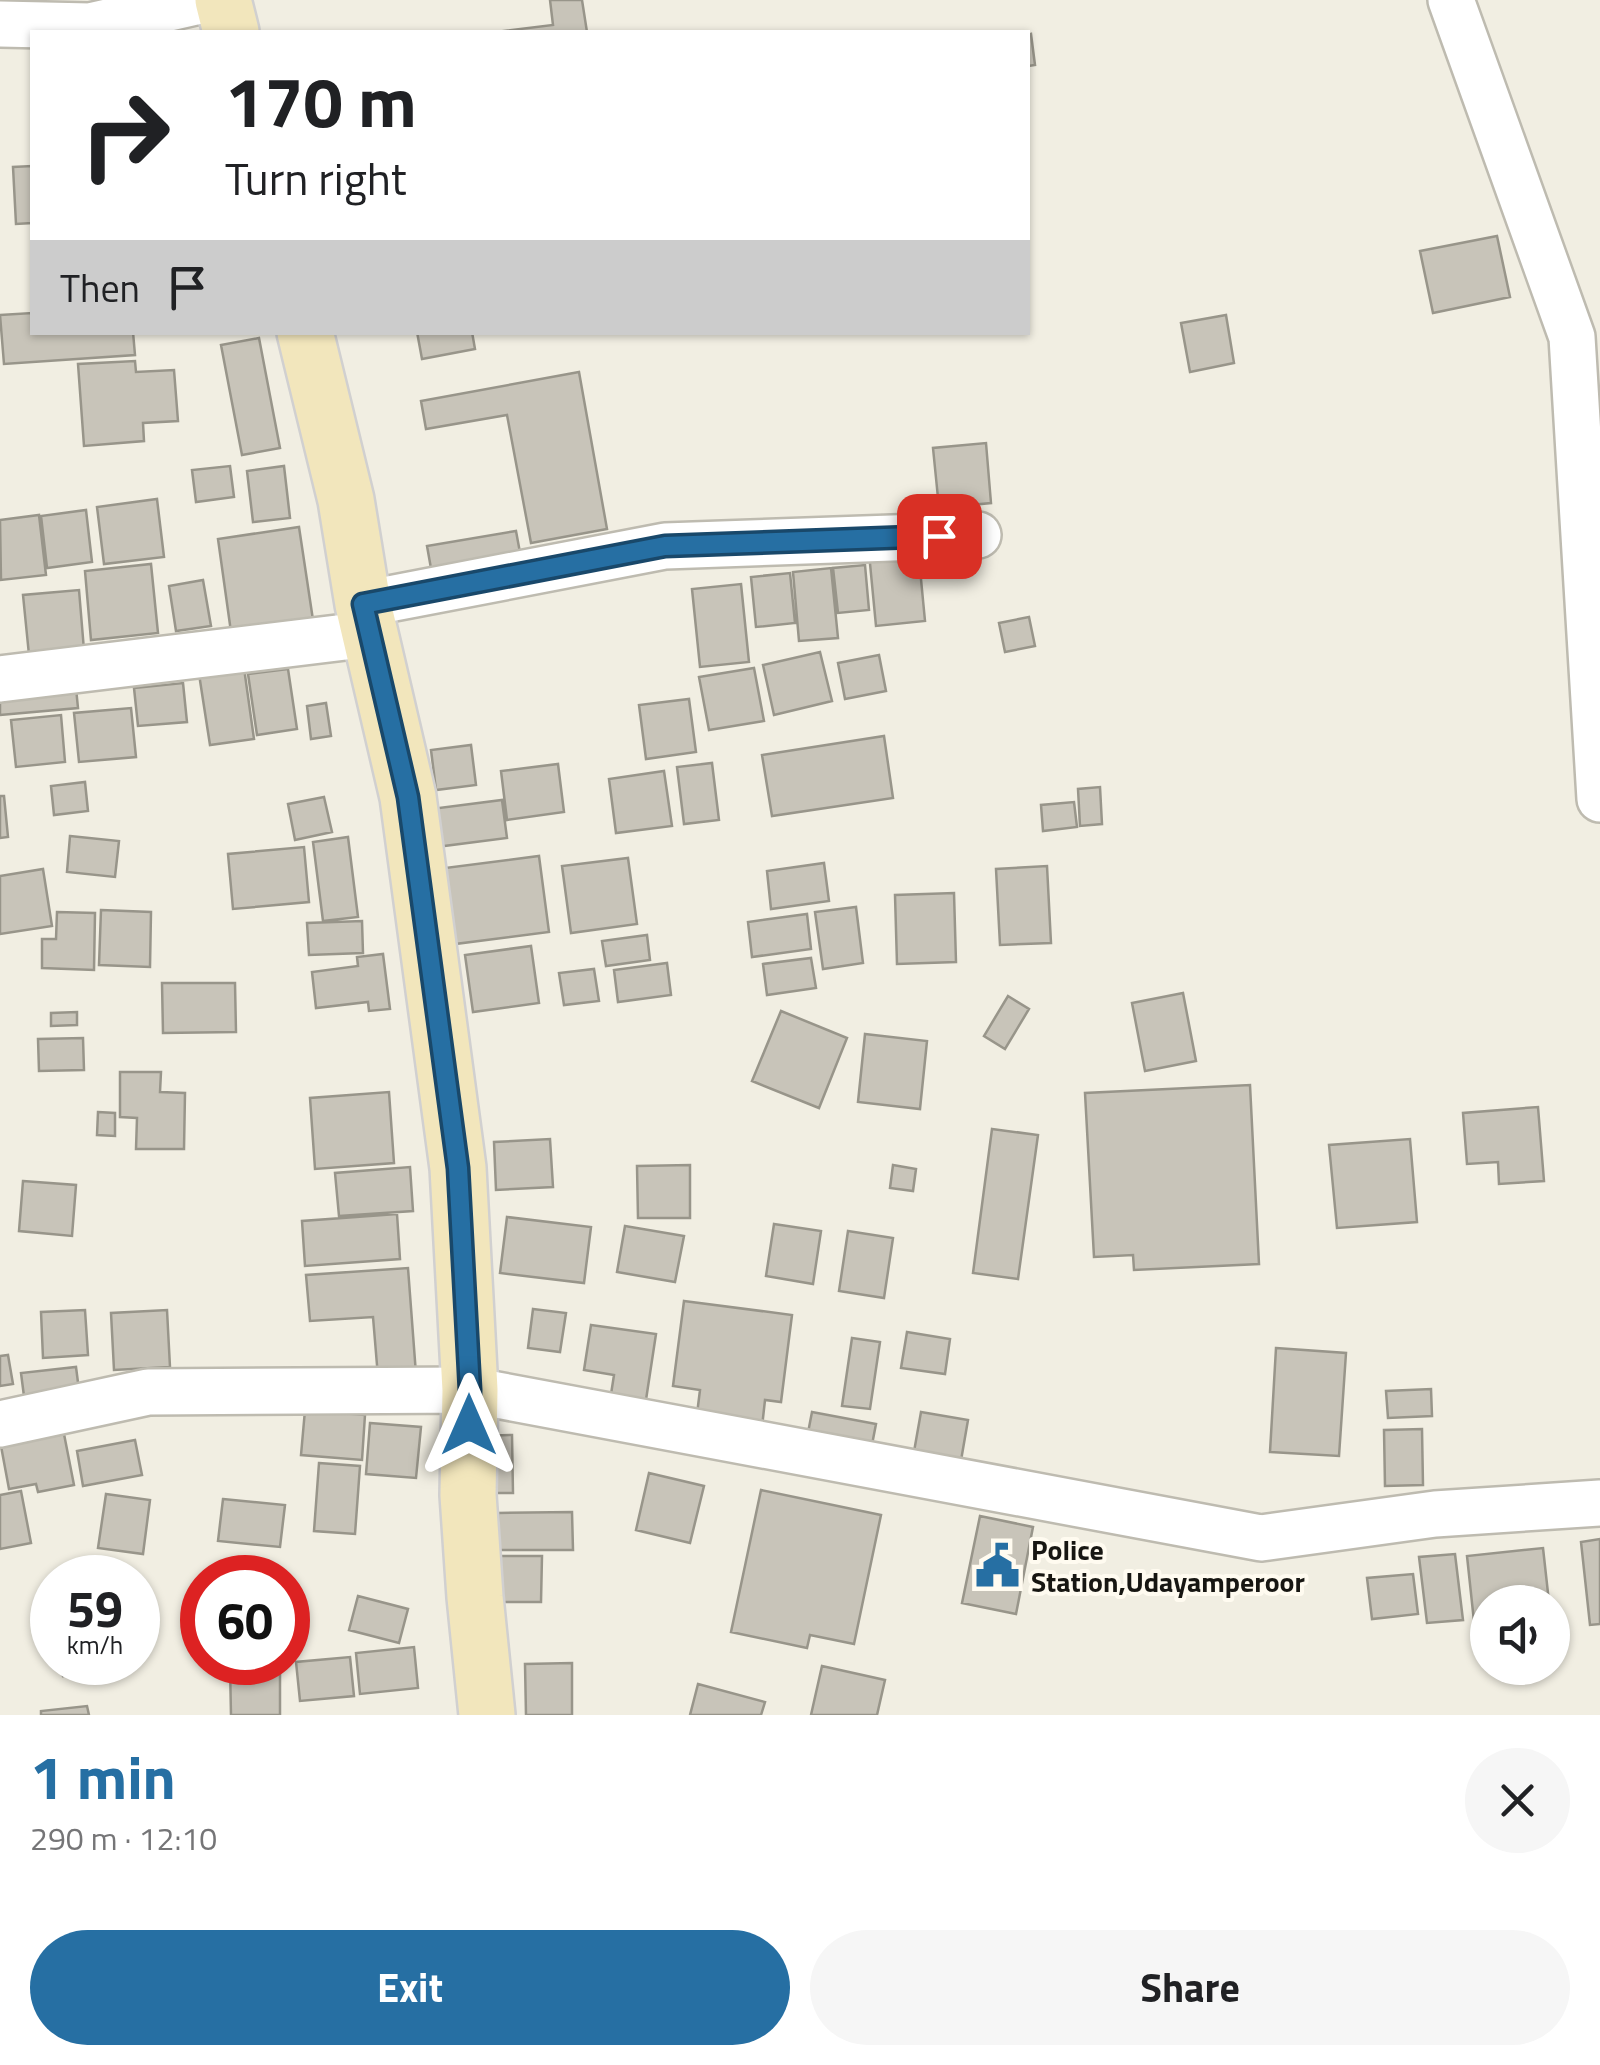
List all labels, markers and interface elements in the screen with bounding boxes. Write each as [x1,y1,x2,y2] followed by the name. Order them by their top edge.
[225,48,417,154] text: 170 m
[60,70,190,200] icon: right
[225,144,407,212] text: Turn right
[60,259,140,317] text: Then
[160,260,215,315] icon: arrive
[897,494,982,579] pin
[912,509,967,564] icon: arrive
[417,1373,521,1477] position arrow
[1031,1528,1305,1603] place label: Police Station,Udayamperoor
[974,1541,1022,1589] public building icon: Police Station,Udayamperoor
[180,1555,310,1685] speed limit sign: 60
[67,1570,123,1646] text: 59
[1470,1585,1570,1685] map controls
[1470,1585,1570,1685] button: sound
[67,1626,123,1664] text: km/h
[30,1731,176,1822] text: 1 min
[1465,1748,1570,1853] button: close
[30,1814,217,1862] text: 290 m · 12:10
[30,1930,790,2045] button: Exit
[810,1930,1570,2045] button: Share

